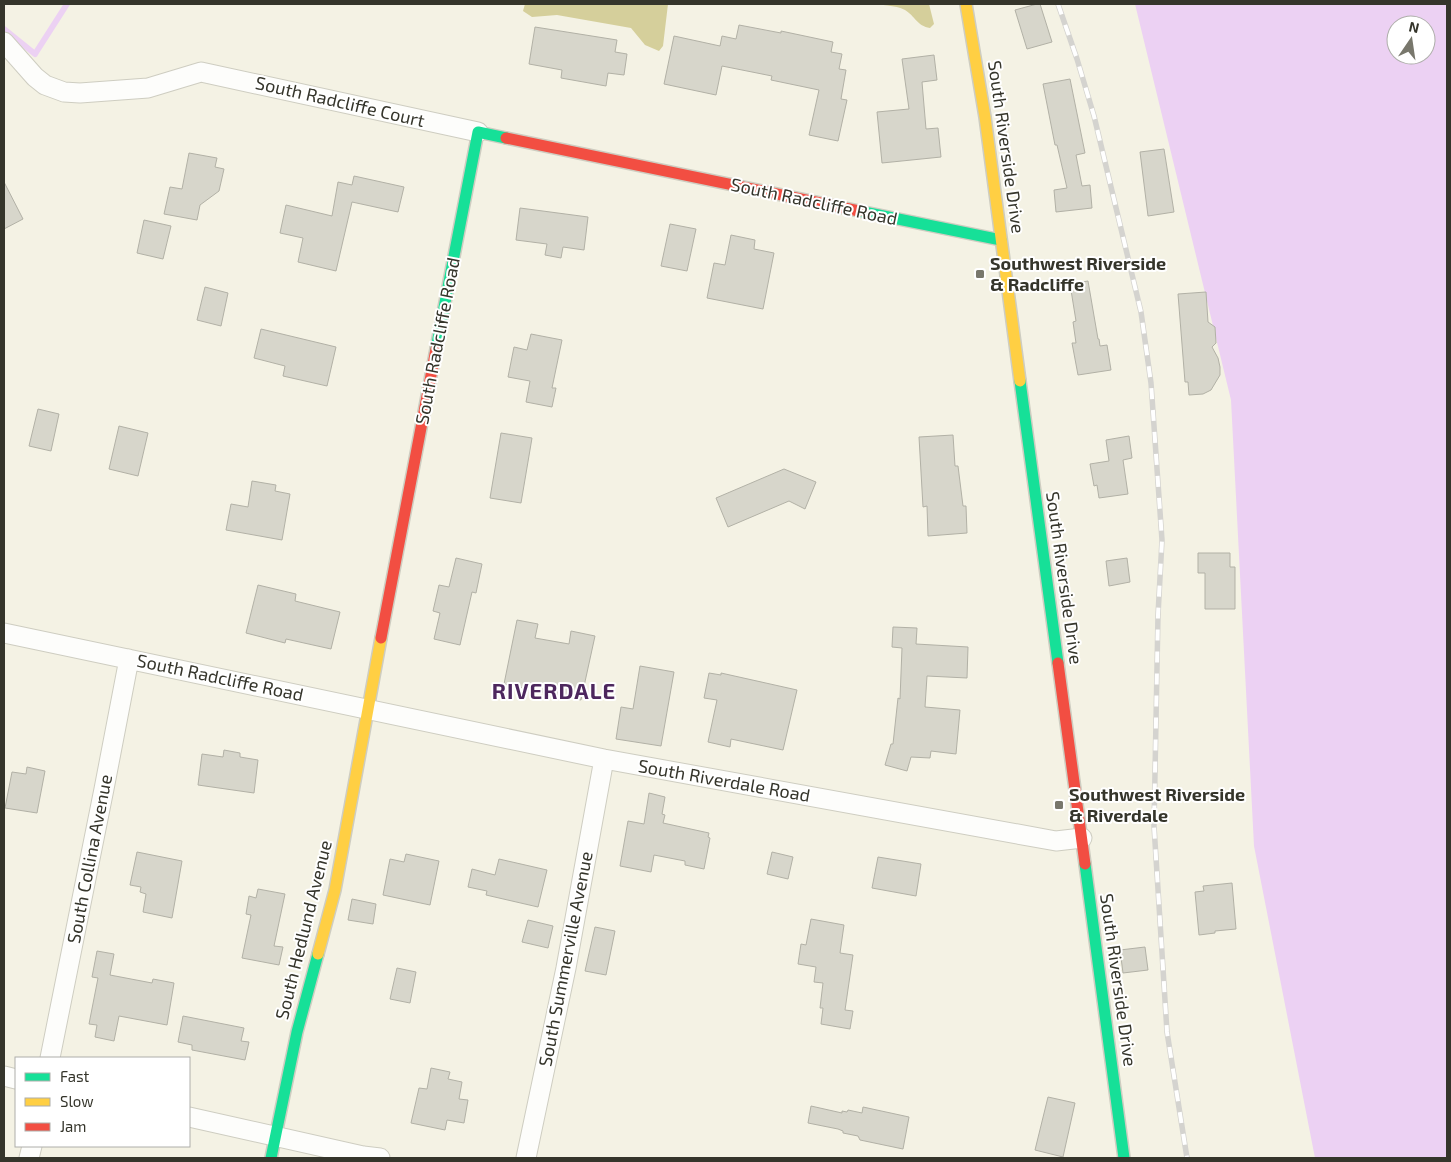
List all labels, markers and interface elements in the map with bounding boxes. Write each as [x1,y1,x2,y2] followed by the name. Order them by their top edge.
[1386,15,1436,65] north arrow
[1407,17,1421,36] text: N
[984,59,1030,235] street label: South Riverside Drive
[253,71,427,131] street label: South Radcliffe Court
[729,173,899,229] street label: South Radcliffe Road
[990,252,1166,295] place label: Southwest Riverside & Radcliffe
[410,255,464,426] street label: South Radcliffe Road
[974,268,986,280] marker: Southwest Riverside & Radcliffe
[1042,490,1088,666] street label: South Riverside Drive
[135,649,305,705] street label: South Radcliffe Road
[492,677,616,703] district label: RIVERDALE
[636,754,812,806] street label: South Riverdale Road
[62,772,116,945] street label: South Collina Avenue
[1069,783,1245,826] place label: Southwest Riverside & Riverdale
[1053,799,1065,811] marker: Southwest Riverside & Riverdale
[270,838,336,1022] street label: South Hedlund Avenue
[533,849,597,1068] street label: South Summerville Avenue
[1096,892,1142,1068] street label: South Riverside Drive
[15,1057,190,1147] legend
[60,1067,90,1085] text: Fast
[60,1092,94,1110] text: Slow
[60,1117,86,1135] text: Jam

